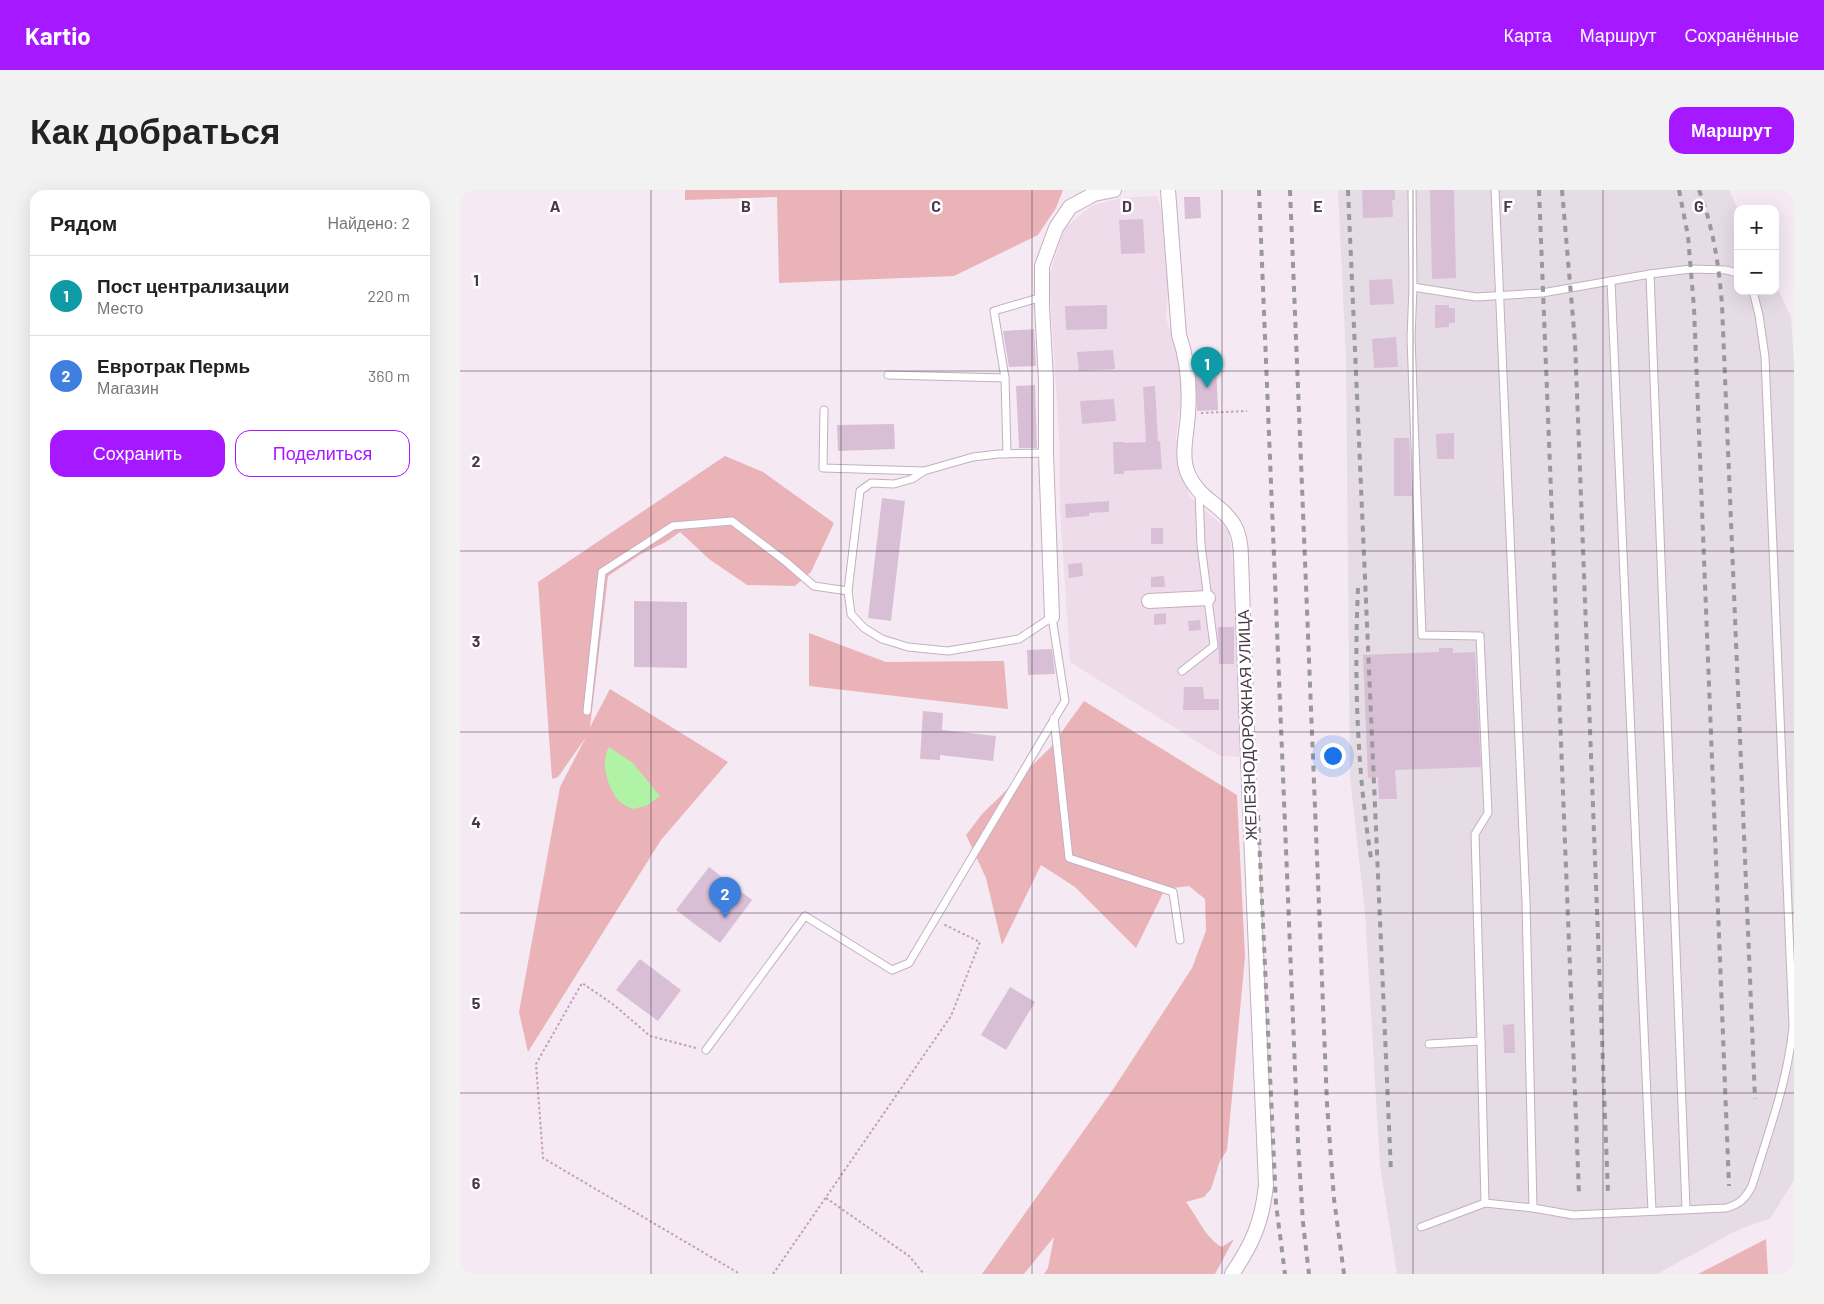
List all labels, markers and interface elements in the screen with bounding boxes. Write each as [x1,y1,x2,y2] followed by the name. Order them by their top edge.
[25,21,91,50] text: Kartio
[1504,24,1552,46] text: Карта
[1580,24,1656,46] text: Маршрут
[1684,24,1799,46] text: Сохранённые
[1669,107,1794,154] button: Маршрут
[30,109,280,151] text: Как добраться
[550,196,561,215] text: A
[741,196,751,215] text: B
[931,196,941,215] text: C
[1122,196,1132,215] text: D
[1313,196,1323,215] text: E
[1504,196,1513,215] text: F
[1694,196,1704,215] text: G
[1734,205,1779,295] map controls
[1734,205,1779,250] button: +
[50,210,117,235] text: Рядом
[327,213,410,232] text: Найдено: 2
[1734,250,1779,295] button: −
[473,270,479,289] text: 1
[97,274,289,297] text: Пост централизации
[63,286,69,305] text: 1
[367,286,410,305] text: 220 m
[97,298,143,317] text: Место
[1191,347,1223,388] pin: 1
[97,354,250,377] text: Евротрак Пермь
[62,366,70,385] text: 2
[368,366,410,385] text: 360 m
[97,378,159,397] text: Магазин
[50,430,225,477] button: Сохранить
[235,430,410,477] button: Поделиться
[472,451,481,470] text: 2
[1233,609,1260,841] street label: ЖЕЛЕЗНОДОРОЖНАЯ УЛИЦА
[472,631,480,650] text: 3
[1320,743,1346,769] your location
[471,812,481,831] text: 4
[709,877,741,918] pin: 2
[472,993,481,1012] text: 5
[472,1173,481,1192] text: 6

